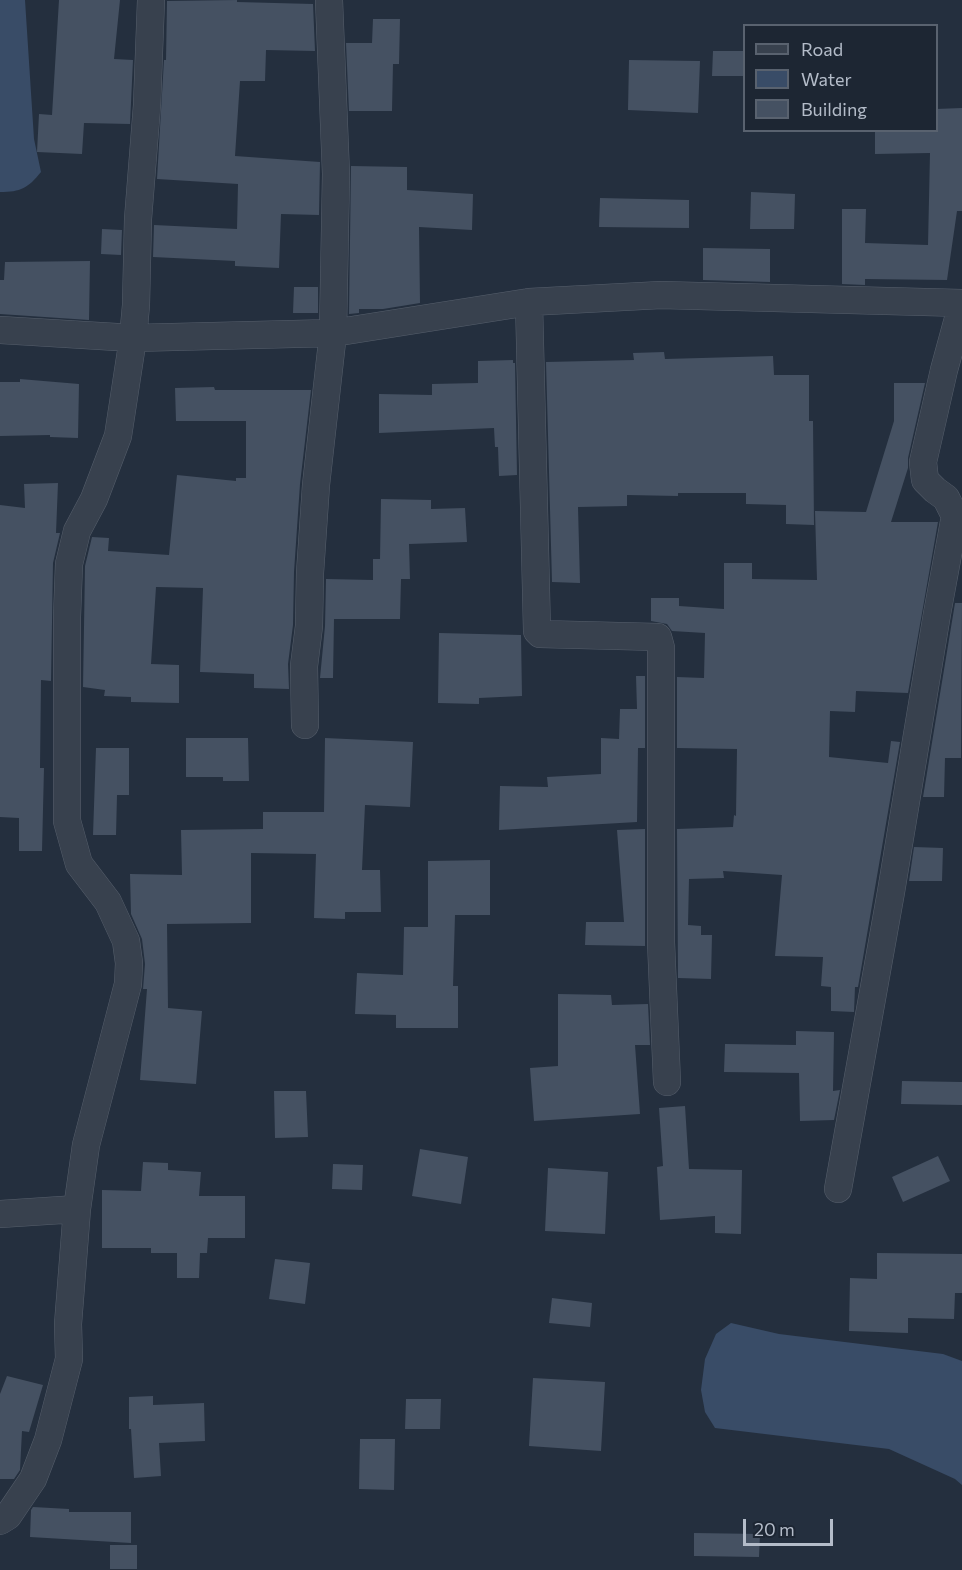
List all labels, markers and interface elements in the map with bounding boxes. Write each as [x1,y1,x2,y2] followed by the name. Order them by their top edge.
[743,24,938,132] legend
[801,38,843,60] text: Road
[801,68,852,90] text: Water
[801,98,867,120] text: Building
[746,1507,836,1545] scale bar
[754,1518,795,1540] text: 20 m

